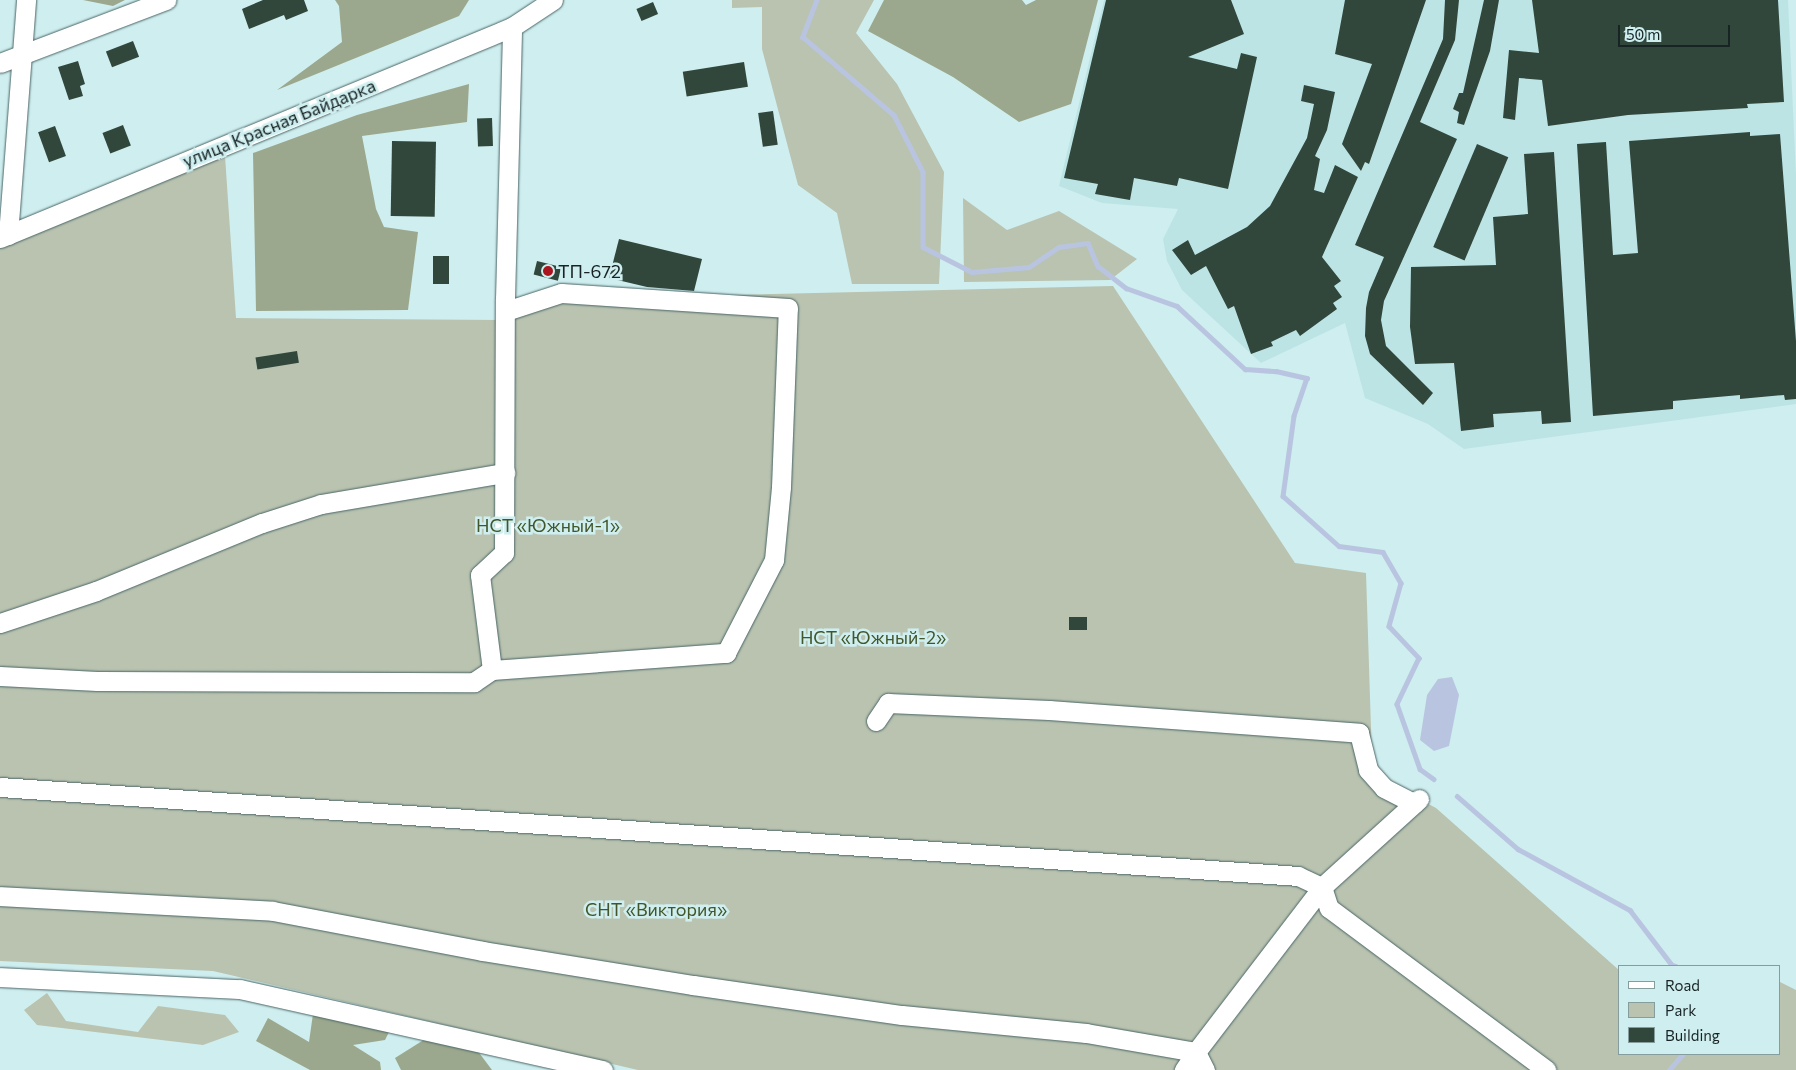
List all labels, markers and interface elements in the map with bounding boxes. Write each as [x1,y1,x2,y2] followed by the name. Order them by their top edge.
[1621,15,1734,47] scale bar
[1626,25,1660,43] text: 50 m
[179,74,379,172] street label: улица Красная Байдарка
[558,260,621,282] place label: ТП-672
[542,265,554,277] marker: ТП-672
[476,514,620,536] park label: НСТ «Южный-1»
[800,626,946,648] park label: НСТ «Южный-2»
[585,898,727,920] park label: СНТ «Виктория»
[1618,965,1781,1055] legend
[1665,976,1700,994] text: Road
[1665,1001,1696,1019] text: Park
[1665,1026,1720,1044] text: Building

